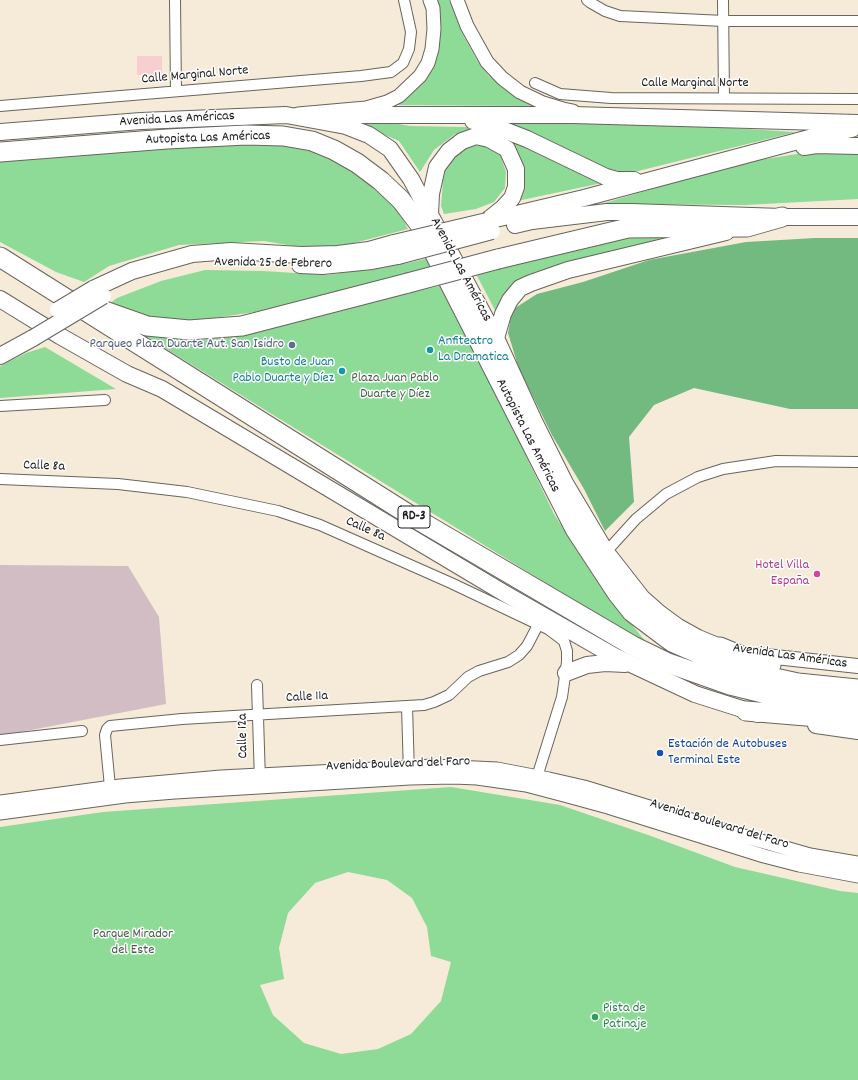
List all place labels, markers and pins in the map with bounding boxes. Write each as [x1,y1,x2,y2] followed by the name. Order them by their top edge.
[438,334,509,366] place label: Anfiteatro La Dramatica
[90,337,284,353] place label: Parqueo Plaza Duarte Aut. San Isidro
[287,340,297,350] marker: Parqueo Plaza Duarte Aut. San Isidro
[425,345,435,355] marker: Anfiteatro La Dramatica
[233,355,334,388] place label: Busto de Juan Pablo Duarte y Díez
[337,366,347,376] marker: Busto de Juan Pablo Duarte y Díez
[755,558,809,590] place label: Hotel Villa España
[812,569,822,579] marker: Hotel Villa España
[668,737,787,770] place label: Estación de Autobuses Terminal Este
[655,748,665,758] marker: Estación de Autobuses Terminal Este
[603,1001,647,1034] place label: Pista de Patinaje
[590,1012,600,1022] marker: Pista de Patinaje

